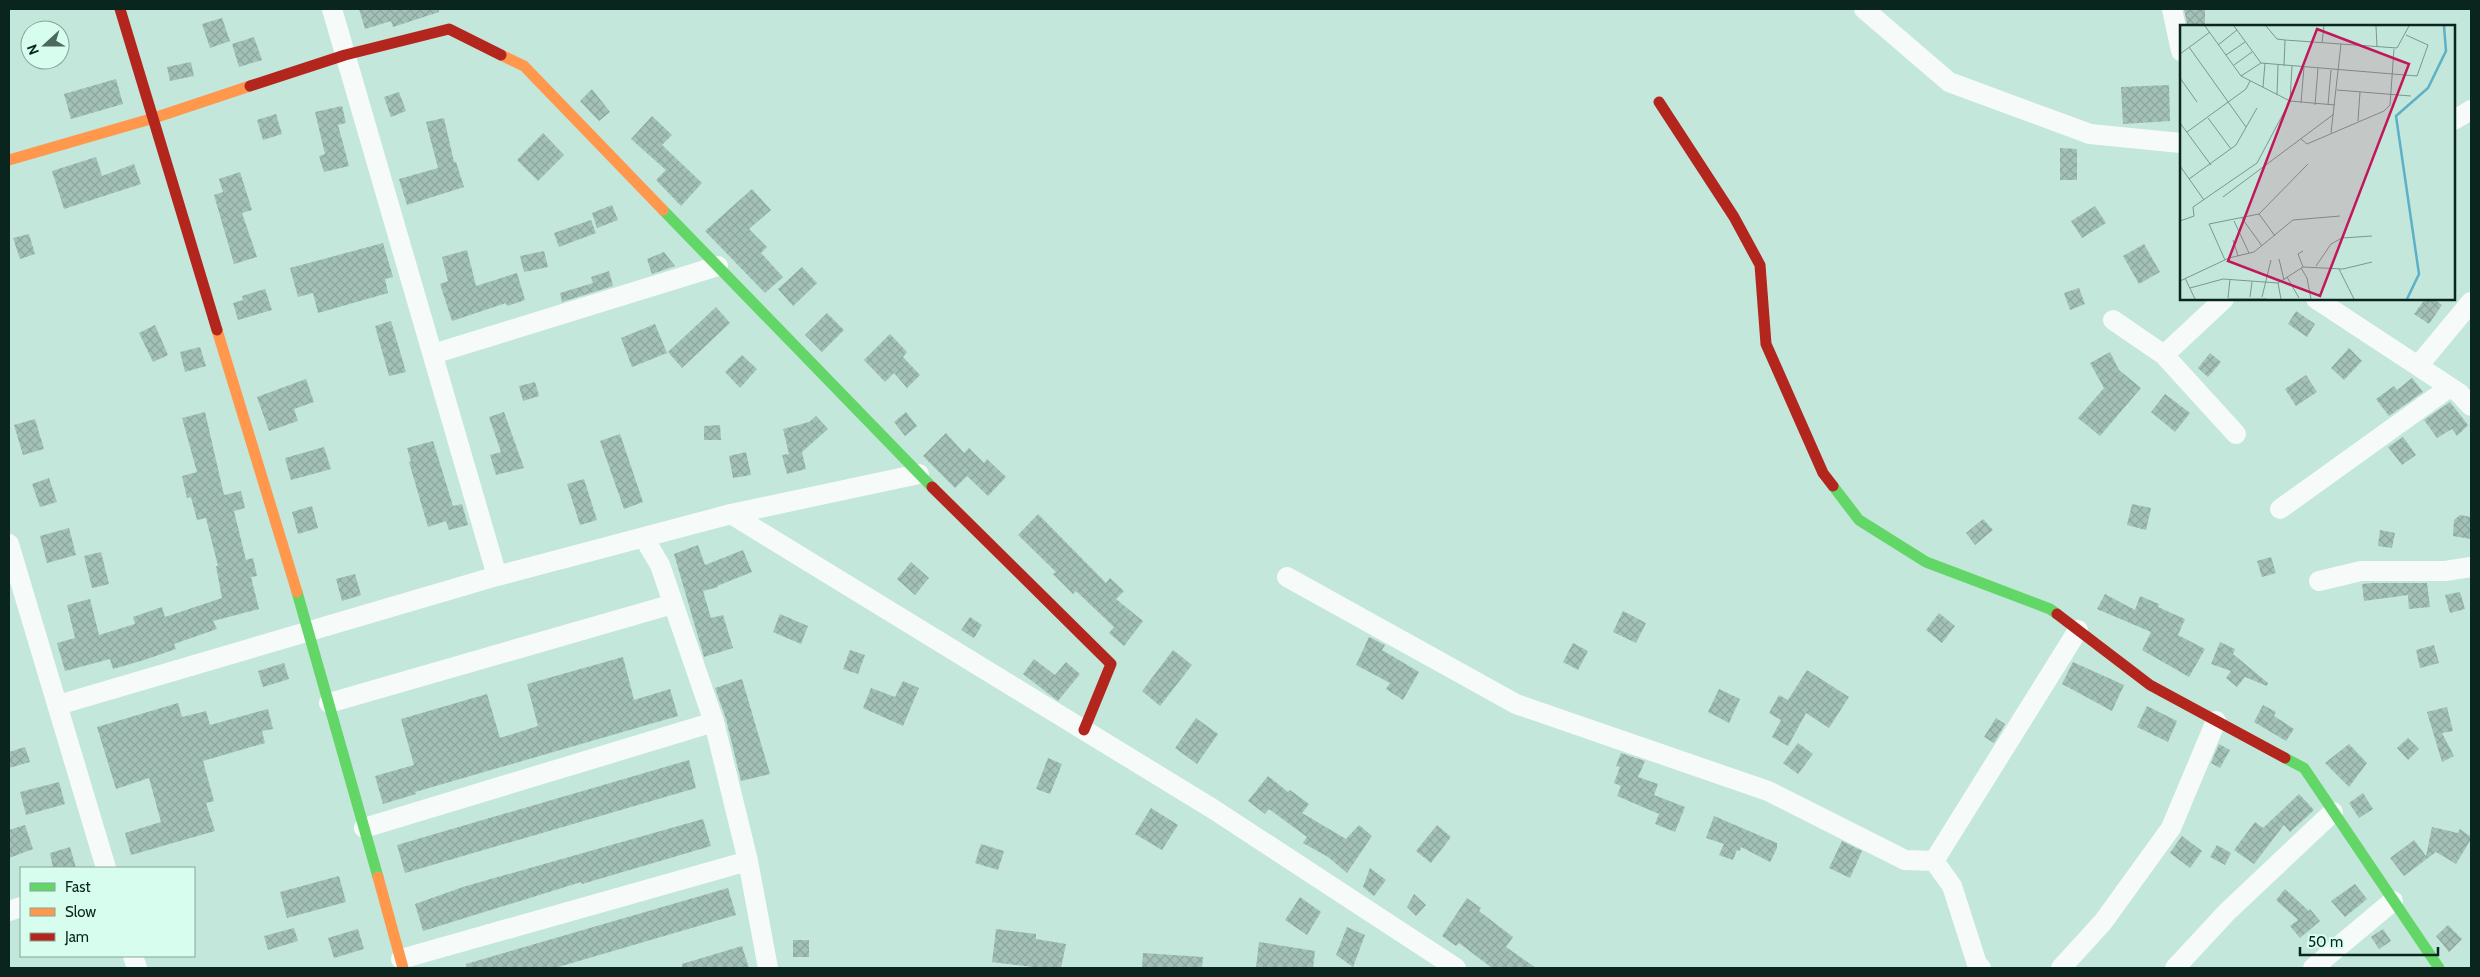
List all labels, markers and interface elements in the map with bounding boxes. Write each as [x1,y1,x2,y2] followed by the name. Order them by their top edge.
[20,20,70,70] north arrow
[2180,25,2455,300] inset map
[23,42,43,58] text: N
[20,867,195,957] legend
[65,878,90,896] text: Fast
[65,903,96,921] text: Slow
[2300,924,2438,956] scale bar
[64,928,89,946] text: Jam
[2308,933,2343,951] text: 50 m

